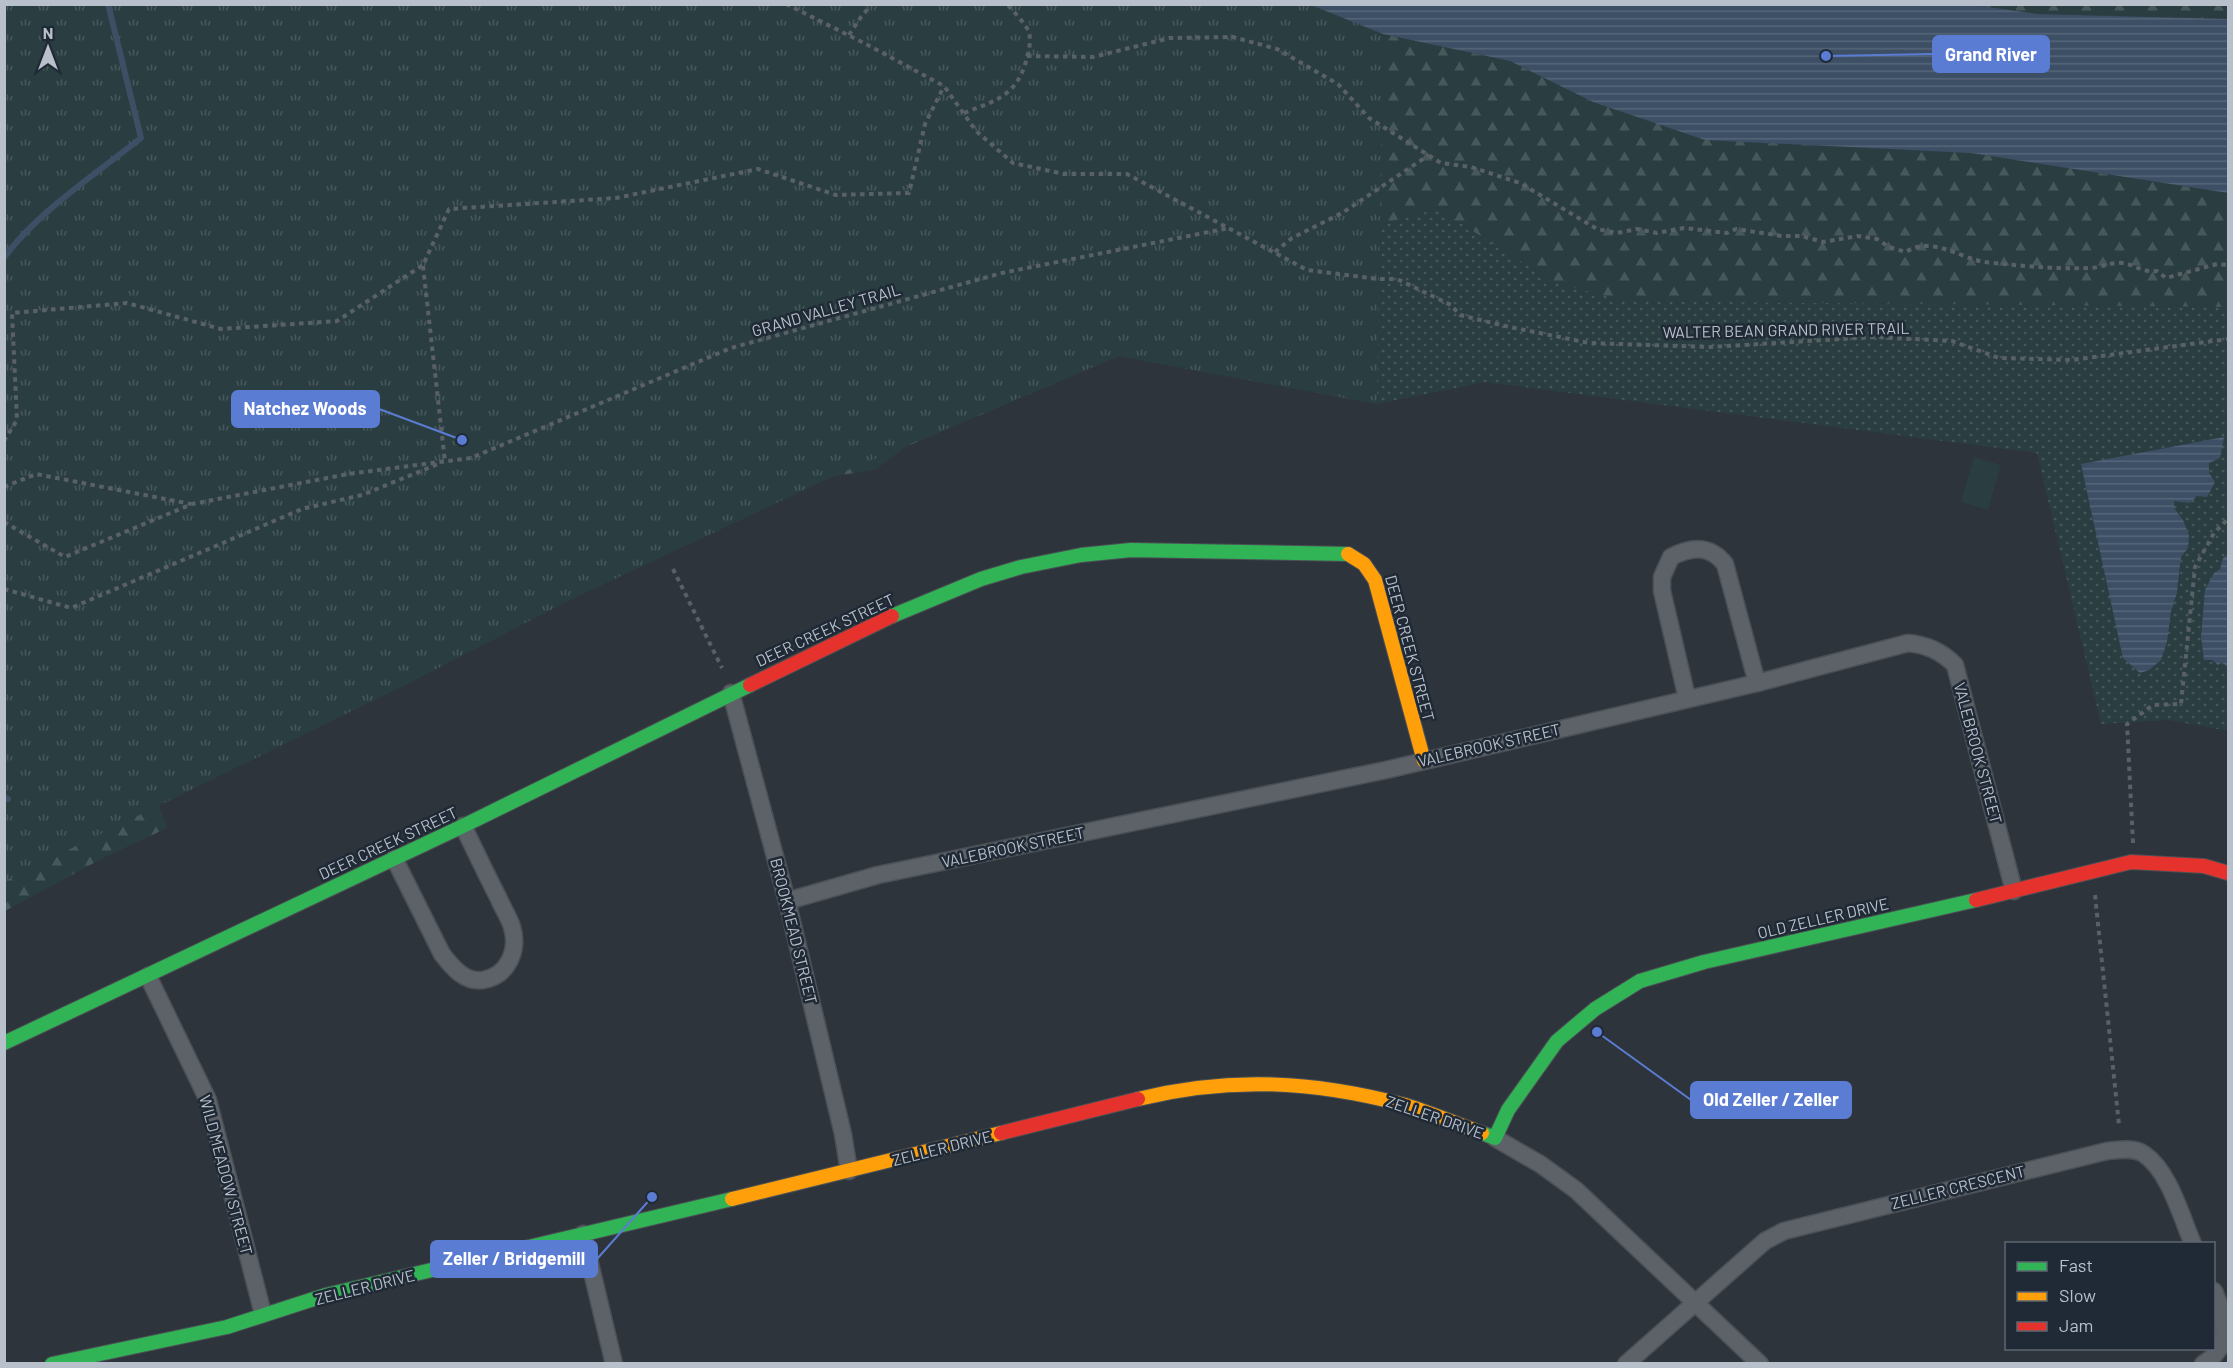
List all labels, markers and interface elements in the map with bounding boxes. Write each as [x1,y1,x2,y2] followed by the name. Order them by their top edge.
[18,18,78,78] north arrow
[43,23,53,42] text: N
[1933,36,2049,72] callout: Grand River
[1945,43,2037,65] text: Grand River
[749,279,902,340] street label: GRAND VALLEY TRAIL
[1662,318,1910,341] street label: WALTER BEAN GRAND RIVER TRAIL
[232,391,379,427] callout: Natchez Woods
[243,397,367,419] text: Natchez Woods
[1382,573,1439,723] street label: DEER CREEK STREET
[753,589,897,670] street label: DEER CREEK STREET
[1950,680,2006,826] street label: VALEBROOK STREET
[1416,719,1562,770] street label: VALEBROOK STREET
[316,802,460,883] street label: DEER CREEK STREET
[940,822,1086,871] street label: VALEBROOK STREET
[767,856,822,1006] street label: BROOKMEAD STREET
[1755,893,1890,942] street label: OLD ZELLER DRIVE
[1691,1082,1851,1118] callout: Old Zeller / Zeller
[1703,1088,1839,1110] text: Old Zeller / Zeller
[1384,1091,1486,1142] street label: ZELLER DRIVE
[196,1093,257,1257] street label: WILD MEADOW STREET
[890,1126,994,1169] street label: ZELLER DRIVE
[1889,1161,2027,1212] street label: ZELLER CRESCENT
[431,1241,597,1277] callout: Zeller / Bridgemill
[2005,1242,2215,1350] legend
[443,1247,585,1269] text: Zeller / Bridgemill
[2059,1254,2093,1276] text: Fast
[313,1265,417,1308] street label: ZELLER DRIVE
[2059,1284,2096,1306] text: Slow
[2059,1314,2093,1336] text: Jam

